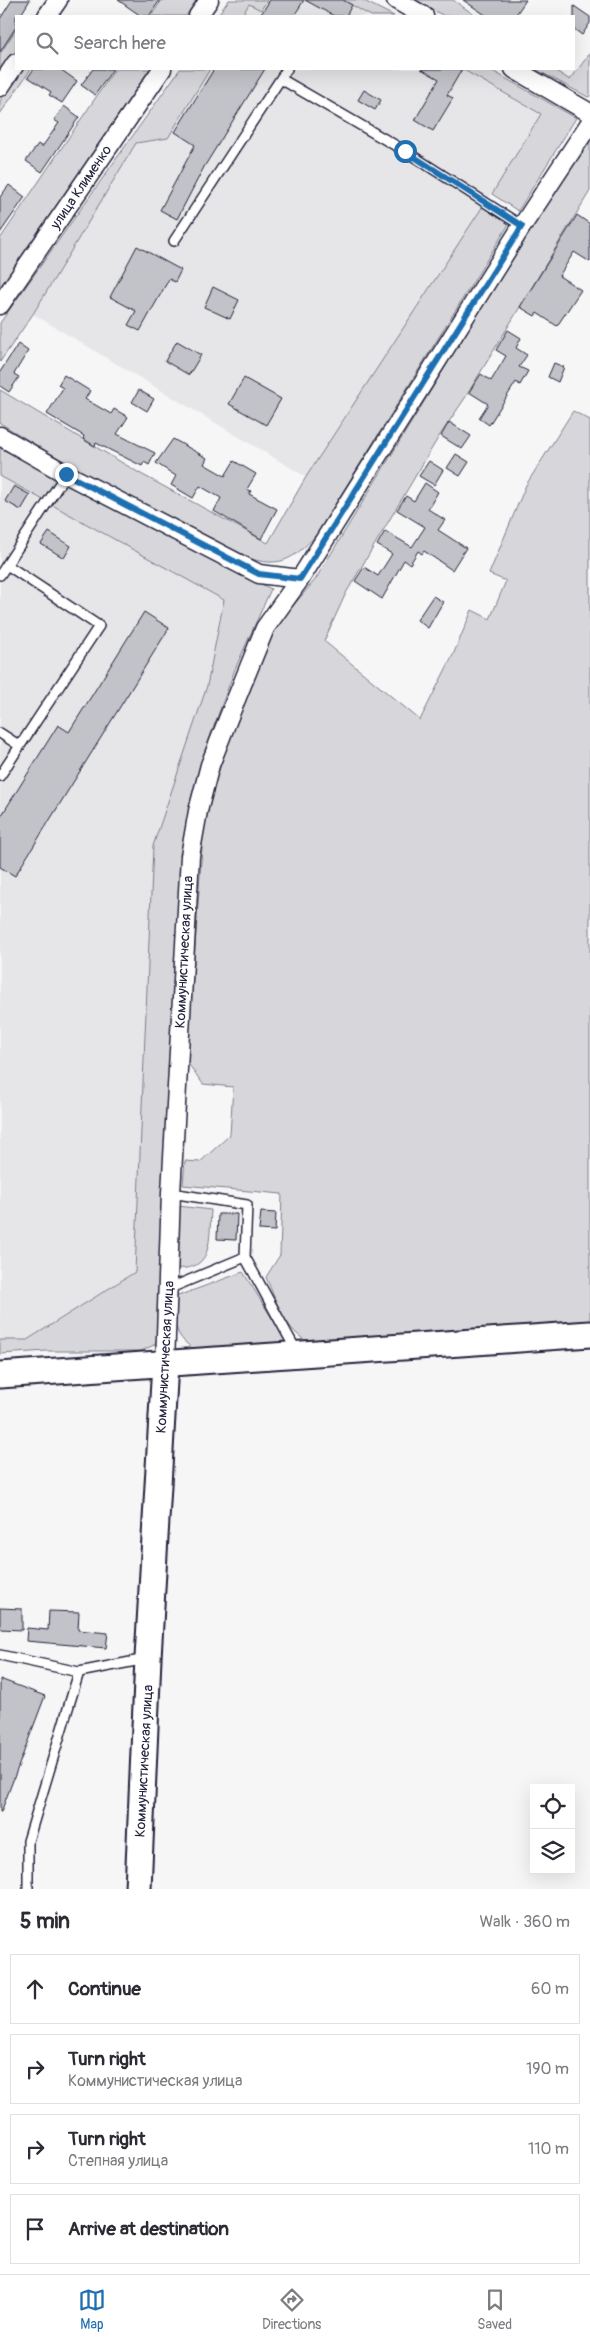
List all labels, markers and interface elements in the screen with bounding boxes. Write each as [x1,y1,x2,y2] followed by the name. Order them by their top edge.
[15,15,575,70] search box
[33,29,61,57] icon: search
[73,31,166,55] text: Search here
[394,140,417,163] route start
[46,141,116,233] street label: улица Клименко
[55,463,78,486] route end
[172,875,196,1029] street label: Коммунистическая улица
[153,1280,177,1434] street label: Коммунистическая улица
[132,1684,156,1838] street label: Коммунистическая улица
[530,1784,575,1874] map controls
[530,1784,575,1829] button: locate
[530,1829,575,1874] button: layers
[20,1908,70,1935] text: 5 min
[479,1912,570,1932] text: Walk · 360 m
[21,1975,49,2003] icon: ahead
[68,1977,141,2001] text: Continue
[531,1979,569,1999] text: 60 m
[68,2047,146,2071] text: Turn right
[21,2055,49,2083] icon: right
[526,2059,569,2079] text: 190 m
[68,2071,242,2091] text: Коммунистическая улица
[68,2127,146,2151] text: Turn right
[21,2135,49,2163] icon: right
[528,2139,569,2159] text: 110 m
[68,2151,168,2171] text: Степная улица
[21,2215,49,2243] icon: arrive
[68,2217,229,2241] text: Arrive at destination
[78,2286,106,2333] tab: Map
[262,2286,321,2333] tab: Directions
[477,2286,512,2333] tab: Saved

